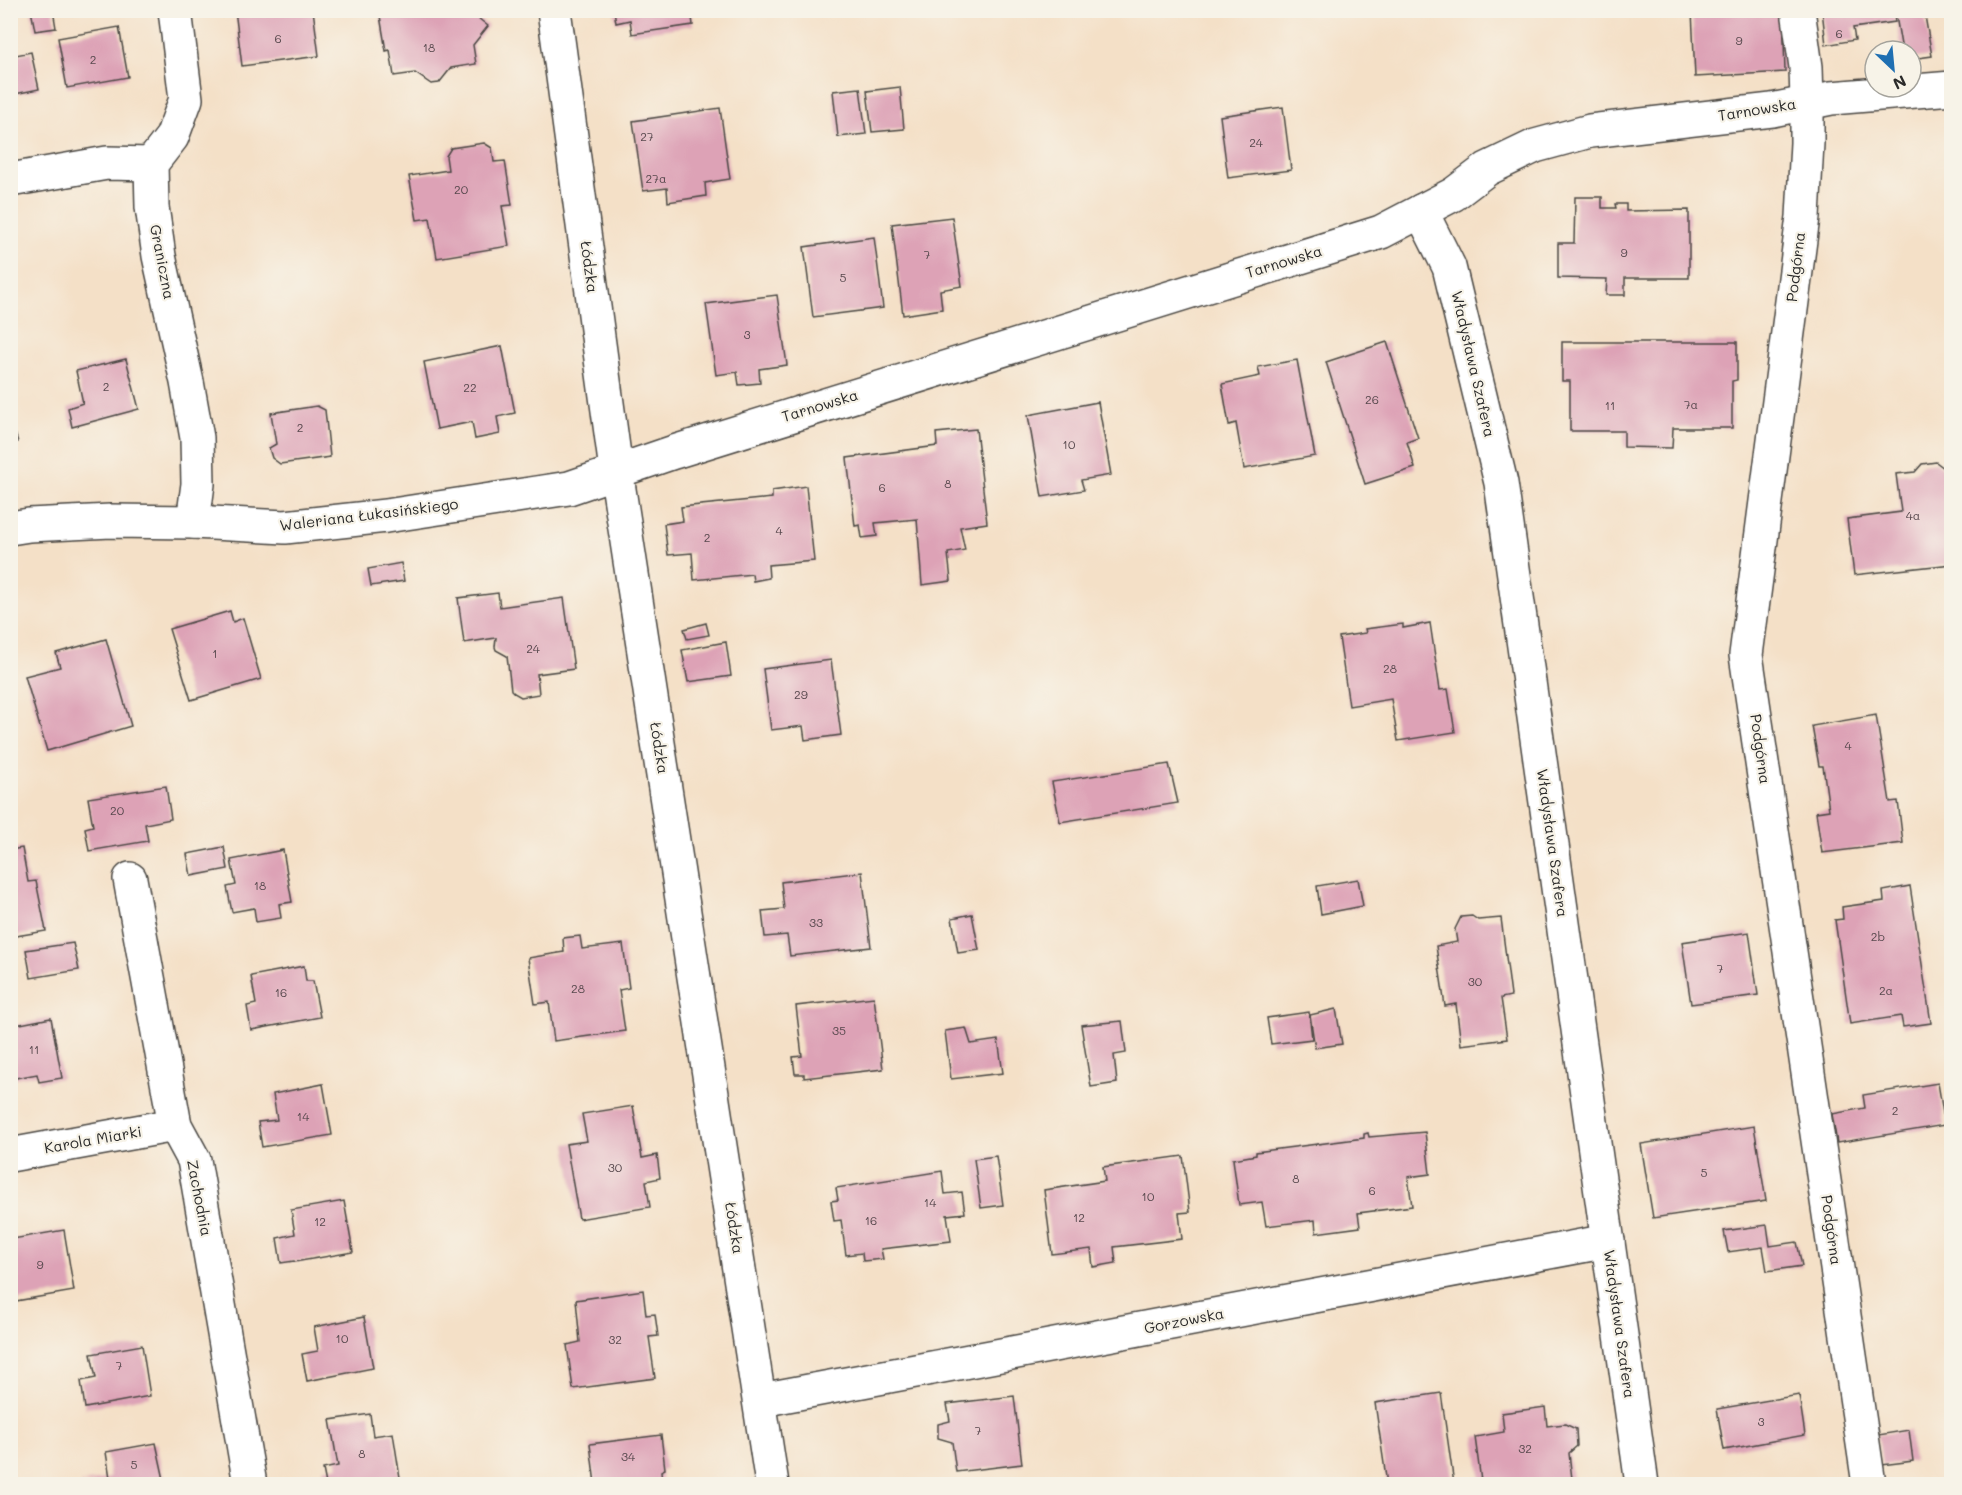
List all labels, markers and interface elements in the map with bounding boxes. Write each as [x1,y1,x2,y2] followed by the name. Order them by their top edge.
[1835,25,1843,41] house number: 6
[274,30,282,46] house number: 6
[1735,32,1743,48] house number: 9
[423,39,435,55] house number: 18
[1863,39,1923,99] north arrow
[90,51,96,67] house number: 2
[1890,71,1910,95] text: N
[1716,93,1797,125] street label: Tarnowska
[640,128,654,144] house number: 27
[1249,134,1263,150] house number: 24
[646,170,666,186] house number: 27a
[454,181,469,197] house number: 20
[146,223,180,301] street label: Graniczna
[1781,231,1809,303] street label: Podgórna
[576,240,604,294] street label: Łódzka
[1243,240,1324,282] street label: Tarnowska
[1620,244,1628,260] house number: 9
[924,246,931,262] house number: 7
[840,269,847,285] house number: 5
[1447,289,1501,439] street label: Władysława Szafera
[743,326,751,342] house number: 3
[103,378,109,394] house number: 2
[463,379,477,395] house number: 22
[779,384,860,426] street label: Tarnowska
[1365,391,1379,407] house number: 26
[1684,396,1698,412] house number: 7a
[1605,397,1615,413] house number: 11
[297,419,303,435] house number: 2
[1063,436,1076,452] house number: 10
[944,475,952,491] house number: 8
[878,479,886,495] house number: 6
[278,493,459,535] street label: Waleriana Łukasińskiego
[1906,507,1920,523] house number: 4a
[775,522,783,538] house number: 4
[704,529,710,545] house number: 2
[526,640,540,656] house number: 24
[212,645,218,661] house number: 1
[1383,660,1397,676] house number: 28
[794,686,808,702] house number: 29
[1746,713,1776,785] street label: Podgórna
[646,721,674,775] street label: Łódzka
[1844,737,1852,753] house number: 4
[1533,767,1573,918] street label: Władysława Szafera
[110,802,125,818] house number: 20
[254,877,266,893] house number: 18
[809,914,823,930] house number: 33
[1871,928,1885,944] house number: 2b
[1717,960,1724,976] house number: 7
[1468,973,1483,989] house number: 30
[571,980,585,996] house number: 28
[1879,982,1893,998] house number: 2a
[275,984,287,1000] house number: 16
[832,1022,846,1038] house number: 35
[29,1041,39,1057] house number: 11
[1892,1102,1898,1118] house number: 2
[297,1108,309,1124] house number: 14
[42,1121,143,1157] street label: Karola Miarki
[183,1158,217,1238] street label: Zachodnia
[608,1159,623,1175] house number: 30
[1701,1164,1708,1180] house number: 5
[1292,1170,1300,1186] house number: 8
[1368,1182,1376,1198] house number: 6
[1142,1188,1155,1204] house number: 10
[924,1194,936,1210] house number: 14
[1817,1194,1847,1266] street label: Podgórna
[721,1201,749,1255] street label: Łódzka
[1073,1209,1085,1225] house number: 12
[865,1212,877,1228] house number: 16
[314,1213,326,1229] house number: 12
[1600,1248,1640,1399] street label: Władysława Szafera
[36,1256,44,1272] house number: 9
[1142,1302,1225,1338] street label: Gorzowska
[336,1330,349,1346] house number: 10
[608,1331,622,1347] house number: 32
[116,1357,123,1373] house number: 7
[1757,1413,1765,1429] house number: 3
[975,1422,982,1438] house number: 7
[1518,1440,1532,1456] house number: 32
[358,1445,366,1461] house number: 8
[621,1448,635,1464] house number: 34
[131,1456,138,1472] house number: 5

